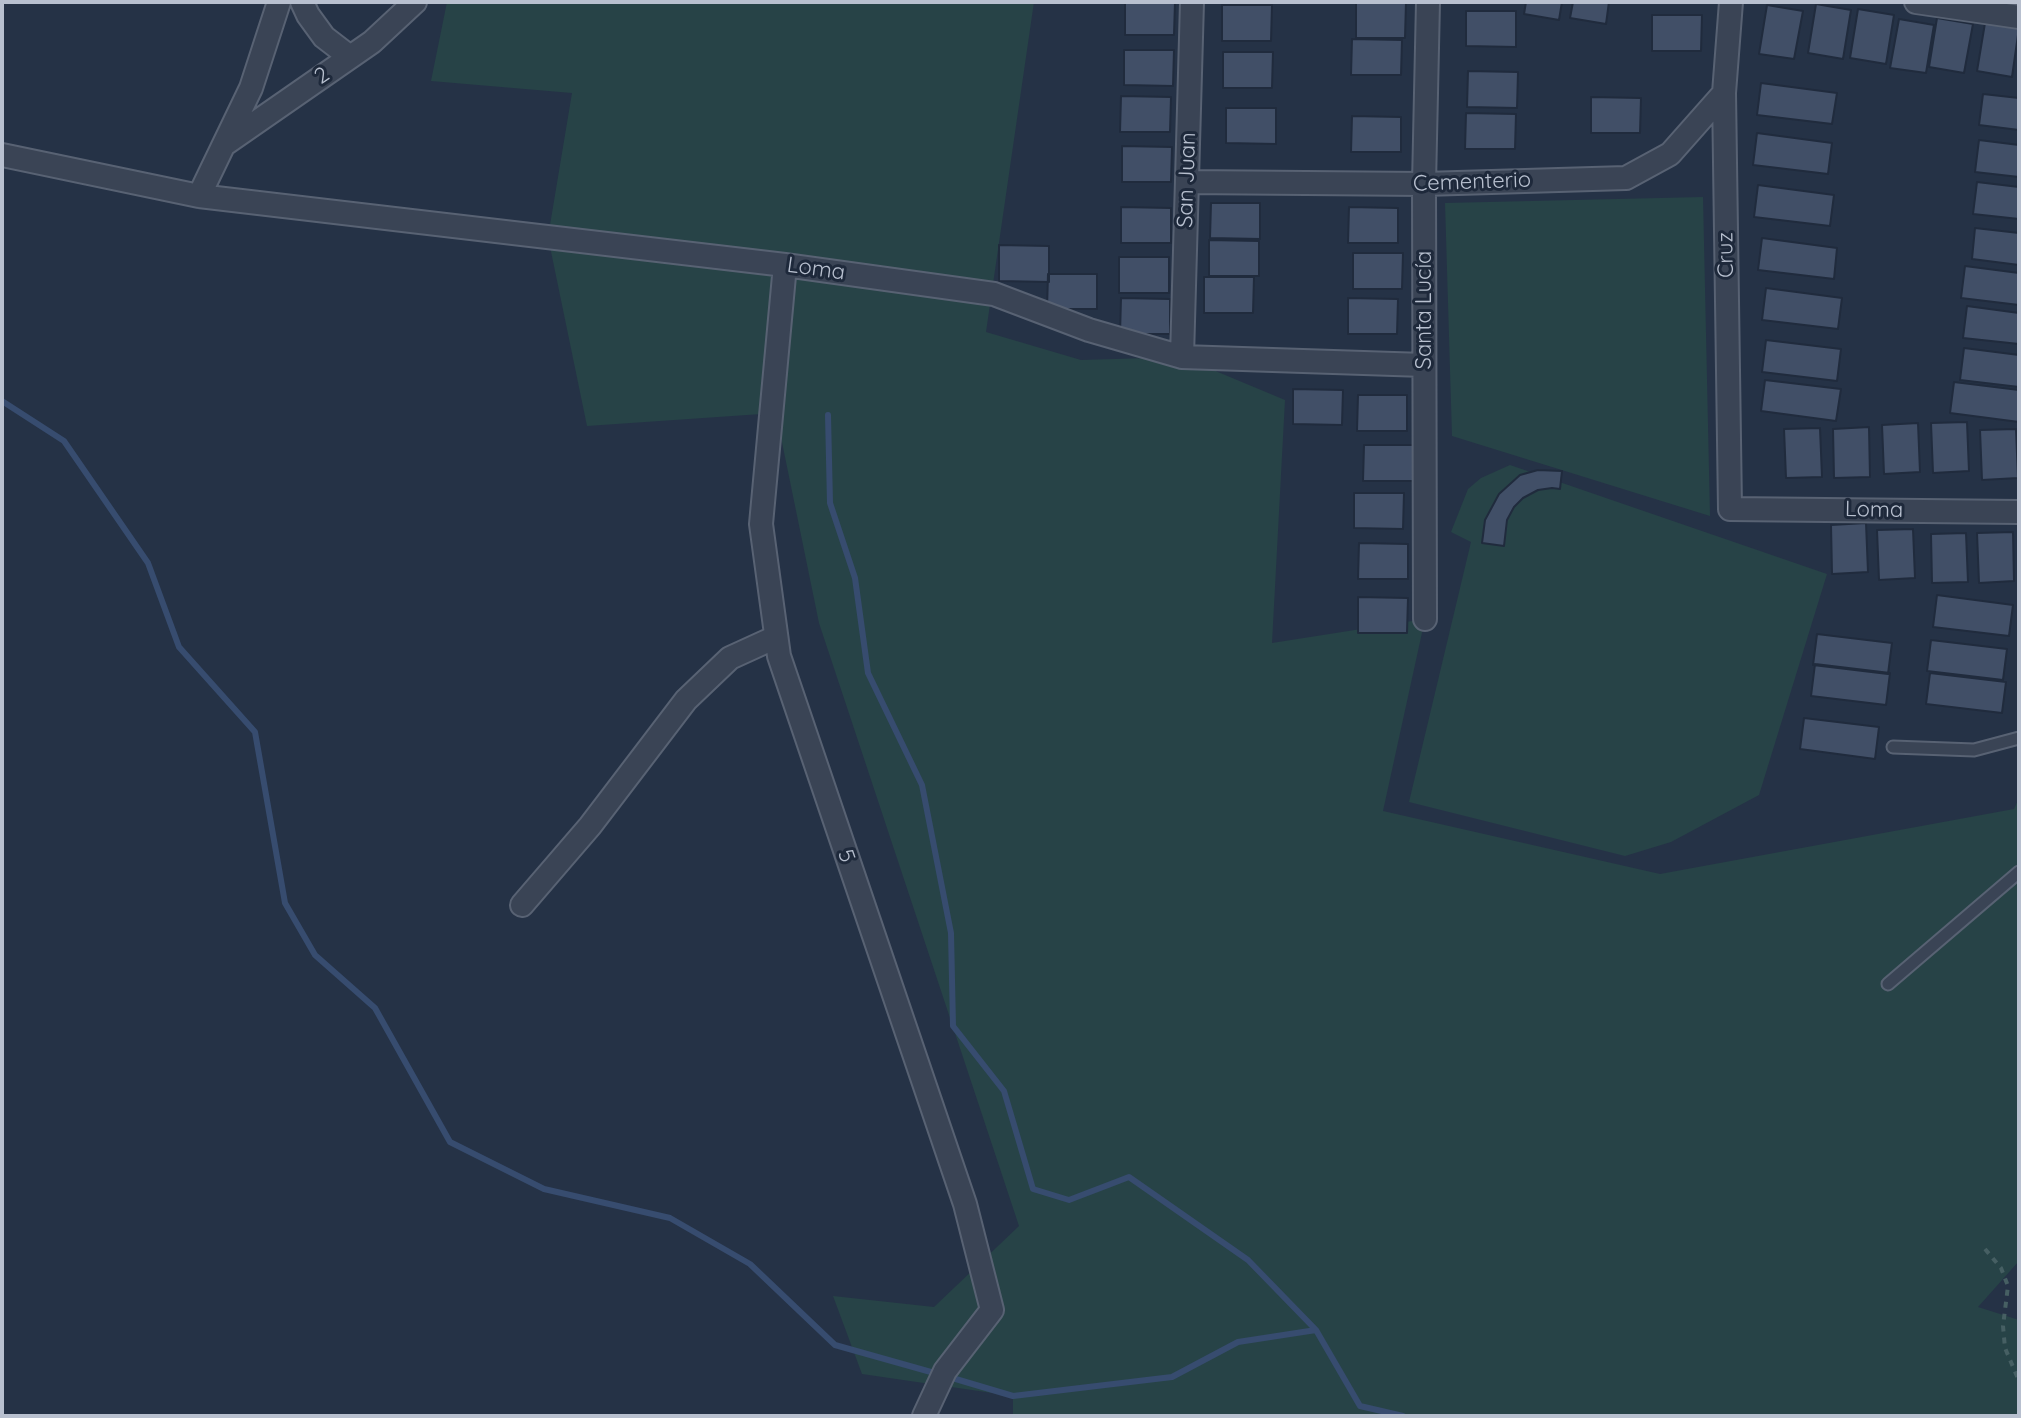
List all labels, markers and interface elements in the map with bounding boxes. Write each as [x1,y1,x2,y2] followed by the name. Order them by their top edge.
[310,62,334,90] street label: 2
[1172,132,1202,228] street label: San Juan
[1412,167,1532,197] street label: Cementerio
[1712,232,1740,278] street label: Cruz
[1411,251,1437,369] street label: Santa Lucía
[785,252,847,286] street label: Loma
[1845,496,1903,524] street label: Loma
[832,846,860,866] street label: 5

